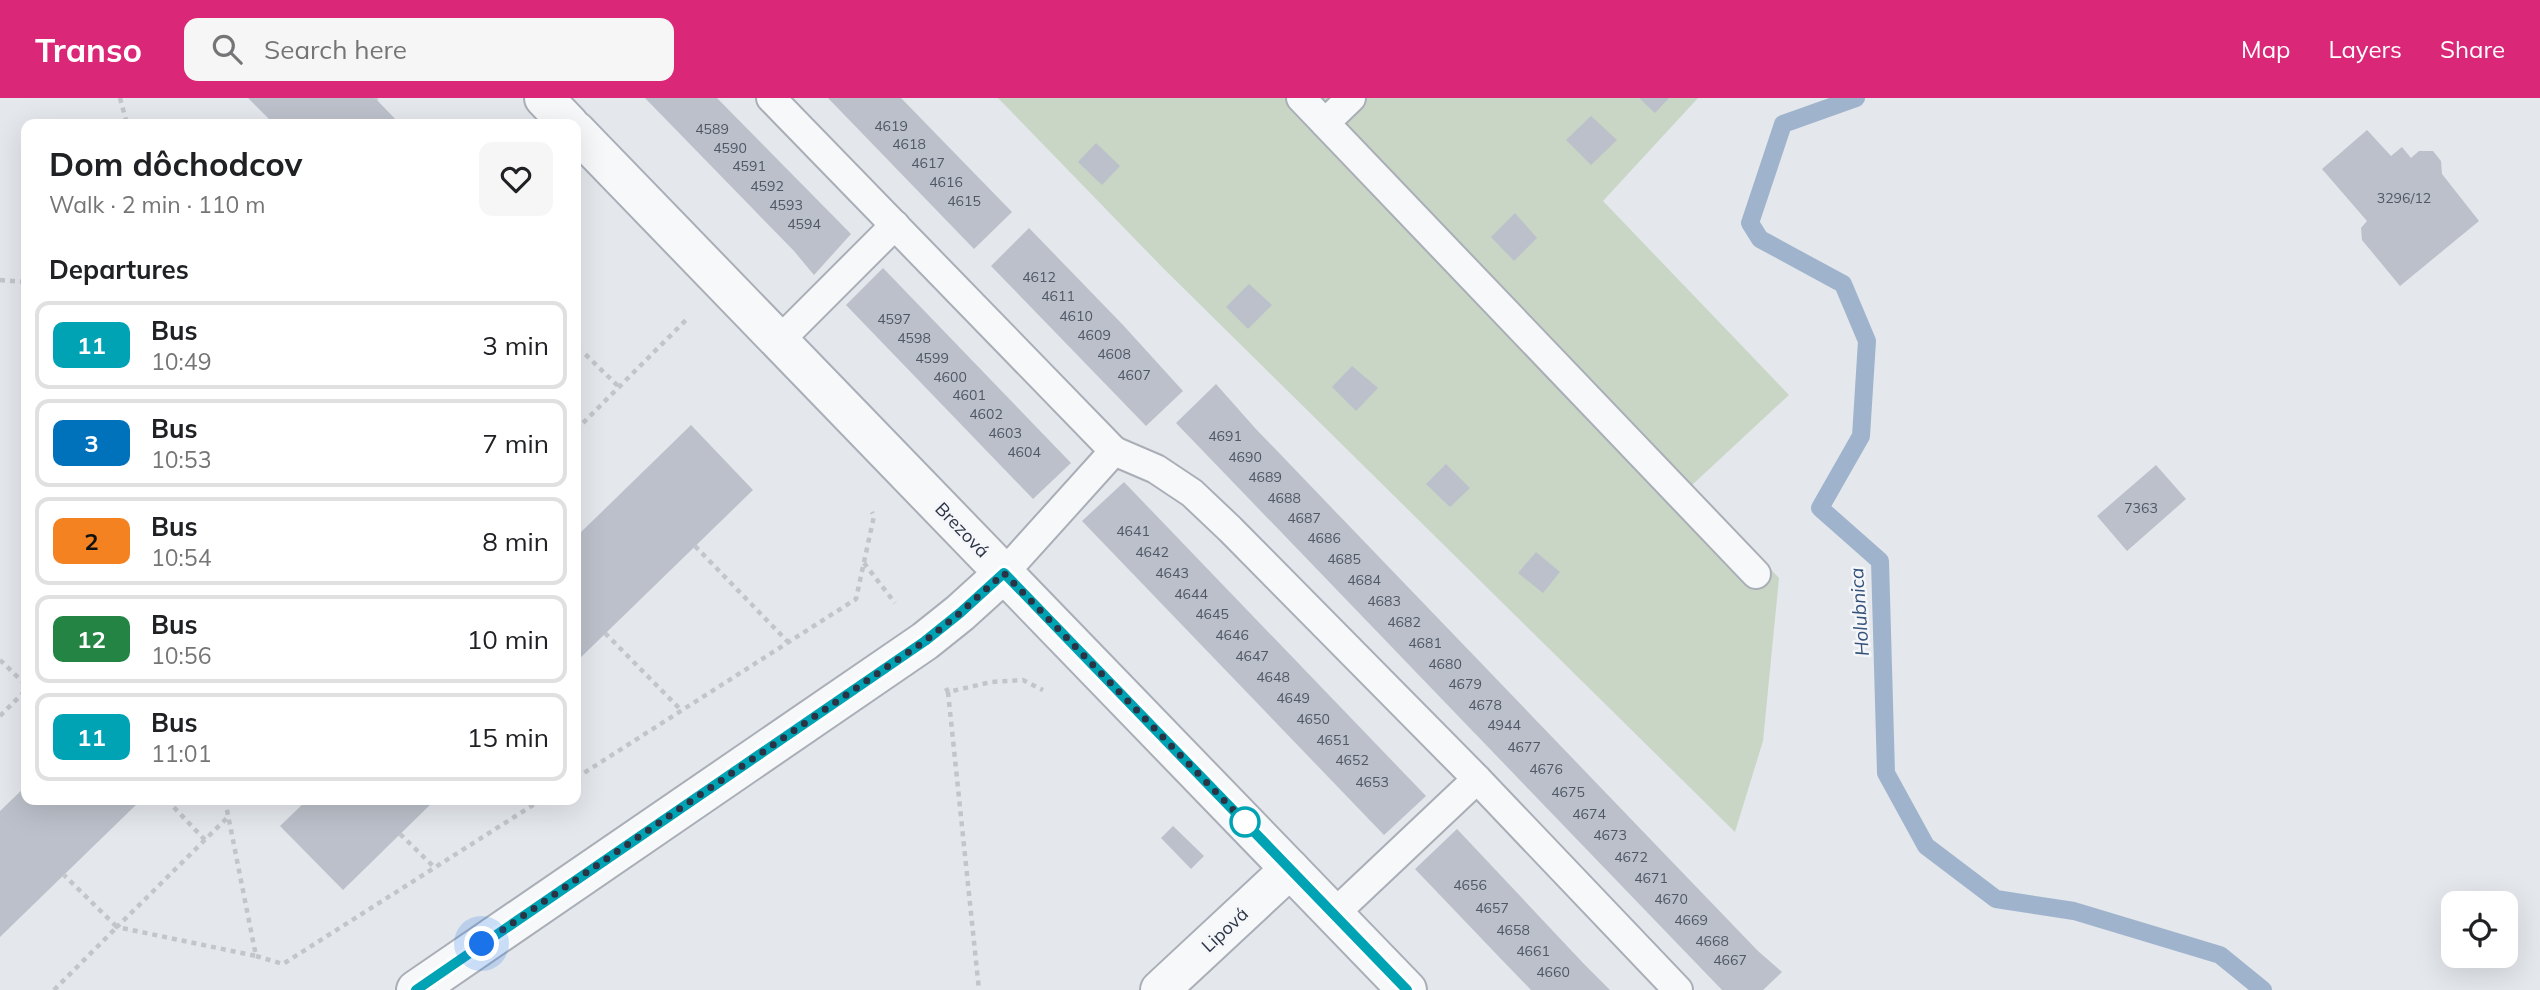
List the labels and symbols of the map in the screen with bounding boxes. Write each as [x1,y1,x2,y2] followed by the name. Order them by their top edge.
[874,117,908,135] house number: 4619
[695,120,729,138] house number: 4589
[892,135,926,153] house number: 4618
[713,139,747,157] house number: 4590
[911,154,945,172] house number: 4617
[732,157,766,175] house number: 4591
[929,173,963,191] house number: 4616
[750,177,784,195] house number: 4592
[2377,189,2431,207] house number: 3296/12
[947,192,981,210] house number: 4615
[769,196,803,214] house number: 4593
[787,215,821,233] house number: 4594
[1022,268,1056,286] house number: 4612
[1041,287,1075,305] house number: 4611
[1059,307,1093,325] house number: 4610
[877,310,911,328] house number: 4597
[1077,326,1111,344] house number: 4609
[897,329,931,347] house number: 4598
[1097,345,1131,363] house number: 4608
[915,349,949,367] house number: 4599
[1117,366,1151,384] house number: 4607
[933,368,967,386] house number: 4600
[952,386,986,404] house number: 4601
[969,405,1003,423] house number: 4602
[988,424,1022,442] house number: 4603
[1208,427,1242,445] house number: 4691
[1007,443,1041,461] house number: 4604
[1228,448,1262,466] house number: 4690
[1248,468,1282,486] house number: 4689
[1267,489,1301,507] house number: 4688
[930,497,994,562] street label: Brezová
[2124,499,2158,517] house number: 7363
[1287,509,1321,527] house number: 4687
[1116,522,1150,540] house number: 4641
[1307,529,1341,547] house number: 4686
[1135,543,1169,561] house number: 4642
[1327,550,1361,568] house number: 4685
[1155,564,1189,582] house number: 4643
[1844,567,1874,657] water label: Holubnica
[1347,571,1381,589] house number: 4684
[1174,585,1208,603] house number: 4644
[1367,592,1401,610] house number: 4683
[1195,605,1229,623] house number: 4645
[1387,613,1421,631] house number: 4682
[1215,626,1249,644] house number: 4646
[1408,634,1442,652] house number: 4681
[1235,647,1269,665] house number: 4647
[1428,655,1462,673] house number: 4680
[1256,668,1290,686] house number: 4648
[1448,675,1482,693] house number: 4679
[1276,689,1310,707] house number: 4649
[1468,696,1502,714] house number: 4678
[1296,710,1330,728] house number: 4650
[1487,716,1521,734] house number: 4944
[1316,731,1350,749] house number: 4651
[1507,738,1541,756] house number: 4677
[1335,751,1369,769] house number: 4652
[1529,760,1563,778] house number: 4676
[1355,773,1389,791] house number: 4653
[1551,783,1585,801] house number: 4675
[1572,805,1606,823] house number: 4674
[1230,807,1260,837] unlabelled marker
[1593,826,1627,844] house number: 4673
[1614,848,1648,866] house number: 4672
[1634,869,1668,887] house number: 4671
[1453,876,1487,894] house number: 4656
[1654,890,1688,908] house number: 4670
[1475,899,1509,917] house number: 4657
[1197,902,1253,957] street label: Lipová
[1674,911,1708,929] house number: 4669
[1496,921,1530,939] house number: 4658
[464,926,499,961] your location
[1695,932,1729,950] house number: 4668
[1516,942,1550,960] house number: 4661
[1713,951,1747,969] house number: 4667
[1536,963,1570,981] house number: 4660

